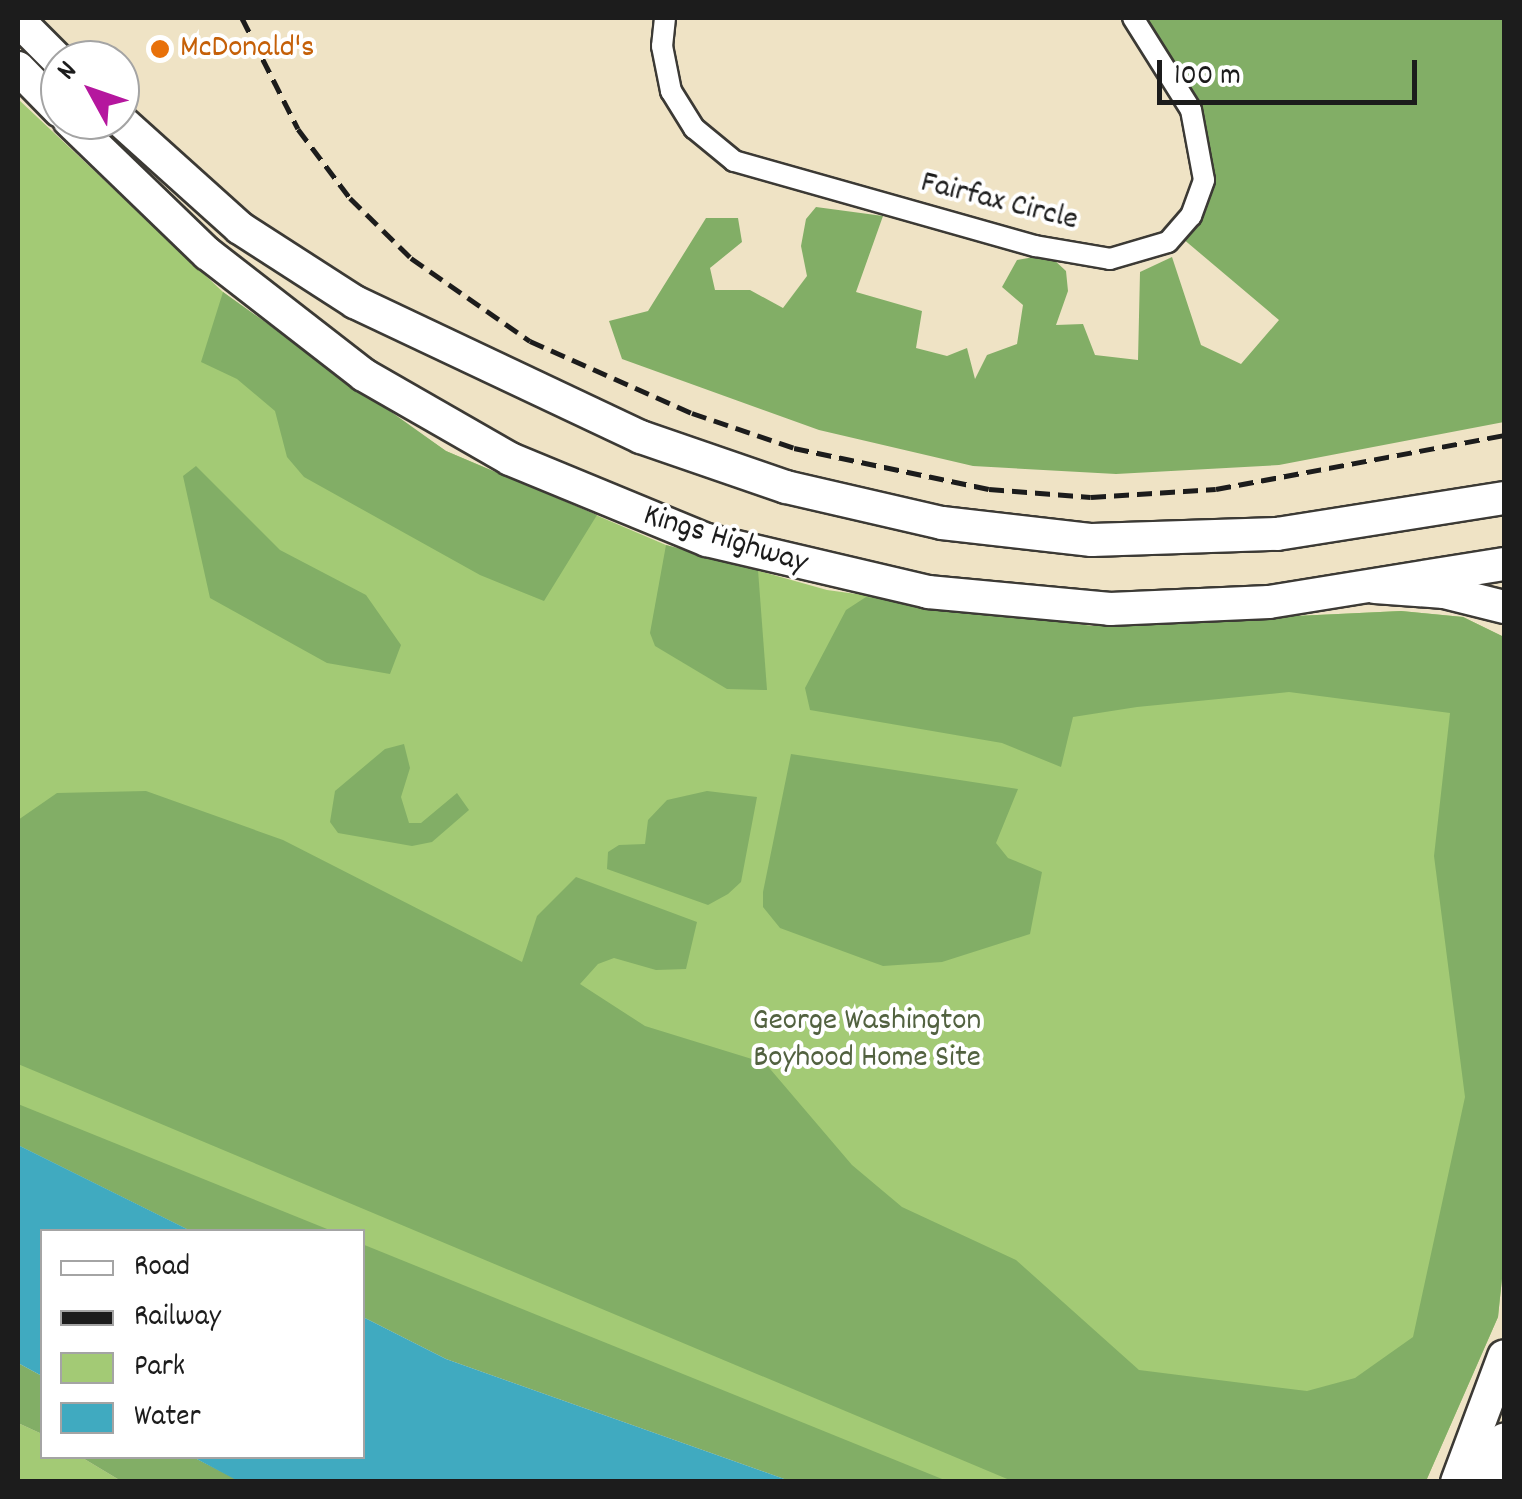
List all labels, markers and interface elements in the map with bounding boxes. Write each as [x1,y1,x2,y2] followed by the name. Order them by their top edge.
[180,30,315,68] place label: McDonald's
[149,38,171,60] marker: McDonald's
[40,40,140,140] north arrow
[1162,40,1422,102] scale bar
[49,54,88,90] text: N
[1174,56,1241,99] text: 100 m
[916,165,1082,241] street label: Fairfax Circle
[638,498,812,584] street label: Kings Highway
[753,1004,981,1079] park label: George Washington Boyhood Home Site
[40,1229,365,1459] legend
[134,1247,190,1290] text: Road
[134,1297,221,1340] text: Railway
[134,1347,185,1390] text: Park
[134,1397,201,1440] text: Water

